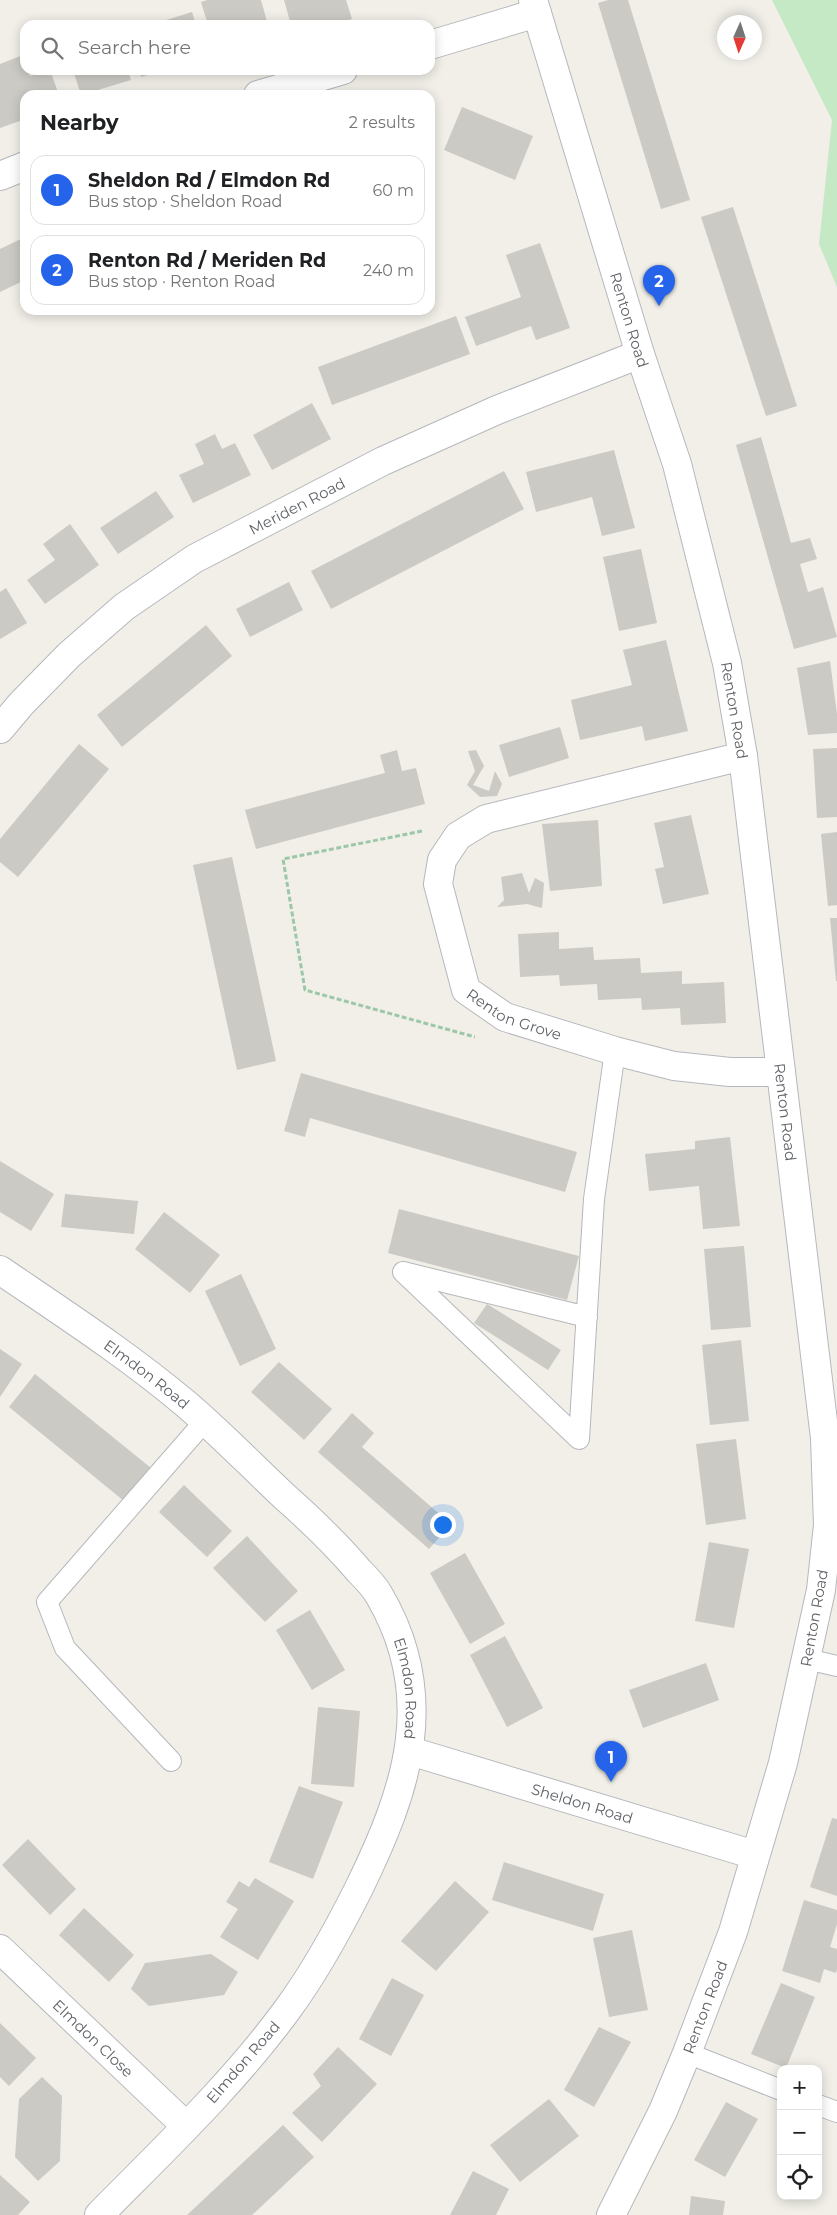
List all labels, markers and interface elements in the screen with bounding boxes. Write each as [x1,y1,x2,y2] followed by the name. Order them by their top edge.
[717,15,762,60] north arrow
[20,20,435,75] search box
[38,34,66,62] icon: search
[78,36,191,59] text: Search here
[40,110,119,135] text: Nearby
[349,113,415,132] text: 2 results
[88,169,330,192] text: Sheldon Rd / Elmdon Rd
[54,181,60,200] text: 1
[372,181,414,200] text: 60 m
[88,192,282,211] text: Bus stop · Sheldon Road
[88,249,326,272] text: Renton Rd / Meriden Rd
[52,261,62,280] text: 2
[363,261,414,280] text: 240 m
[643,265,675,306] pin: 2
[606,270,653,370] street label: Renton Road
[88,272,275,291] text: Bus stop · Renton Road
[245,473,348,538] street label: Meriden Road
[717,660,753,760] street label: Renton Road
[463,984,564,1043] street label: Renton Grove
[770,1062,801,1162] street label: Renton Road
[101,1335,194,1413] street label: Elmdon Road
[430,1512,456,1538] your location
[796,1568,832,1668] street label: Renton Road
[390,1635,421,1740] street label: Elmdon Road
[595,1741,627,1782] pin: 1
[529,1779,636,1827] street label: Sheldon Road
[678,1958,732,2056] street label: Renton Road
[49,1995,138,2081] street label: Elmdon Close
[202,2017,284,2107] street label: Elmdon Road
[777,2065,822,2200] map controls
[777,2065,822,2110] button: +
[777,2110,822,2155] button: −
[777,2155,822,2200] button: locate

